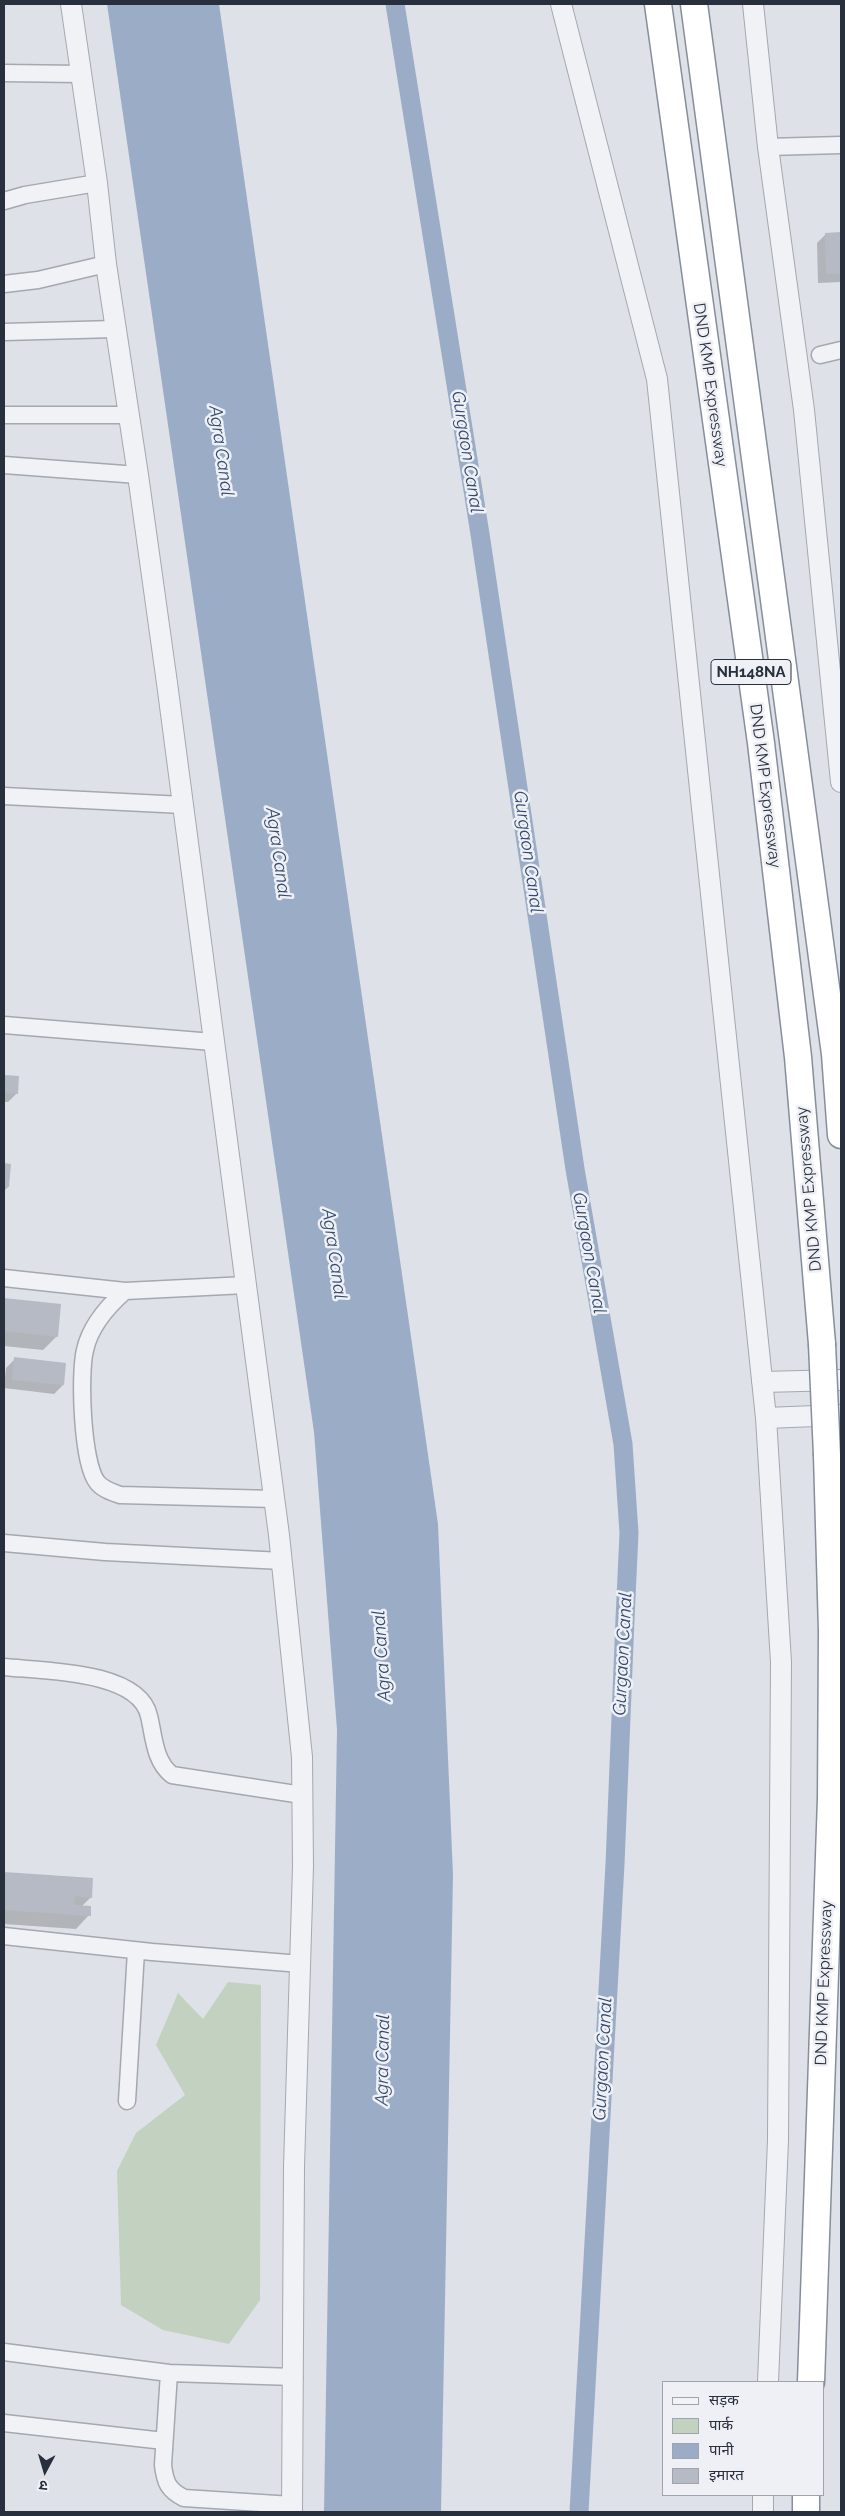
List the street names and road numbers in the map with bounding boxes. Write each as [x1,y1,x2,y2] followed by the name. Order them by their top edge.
[689,302,731,468] street label: DND KMP Expressway
[711,660,791,684] road number: NH148NA
[745,703,785,869] street label: DND KMP Expressway
[792,1106,826,1272] street label: DND KMP Expressway
[812,1900,836,2066] street label: DND KMP Expressway

